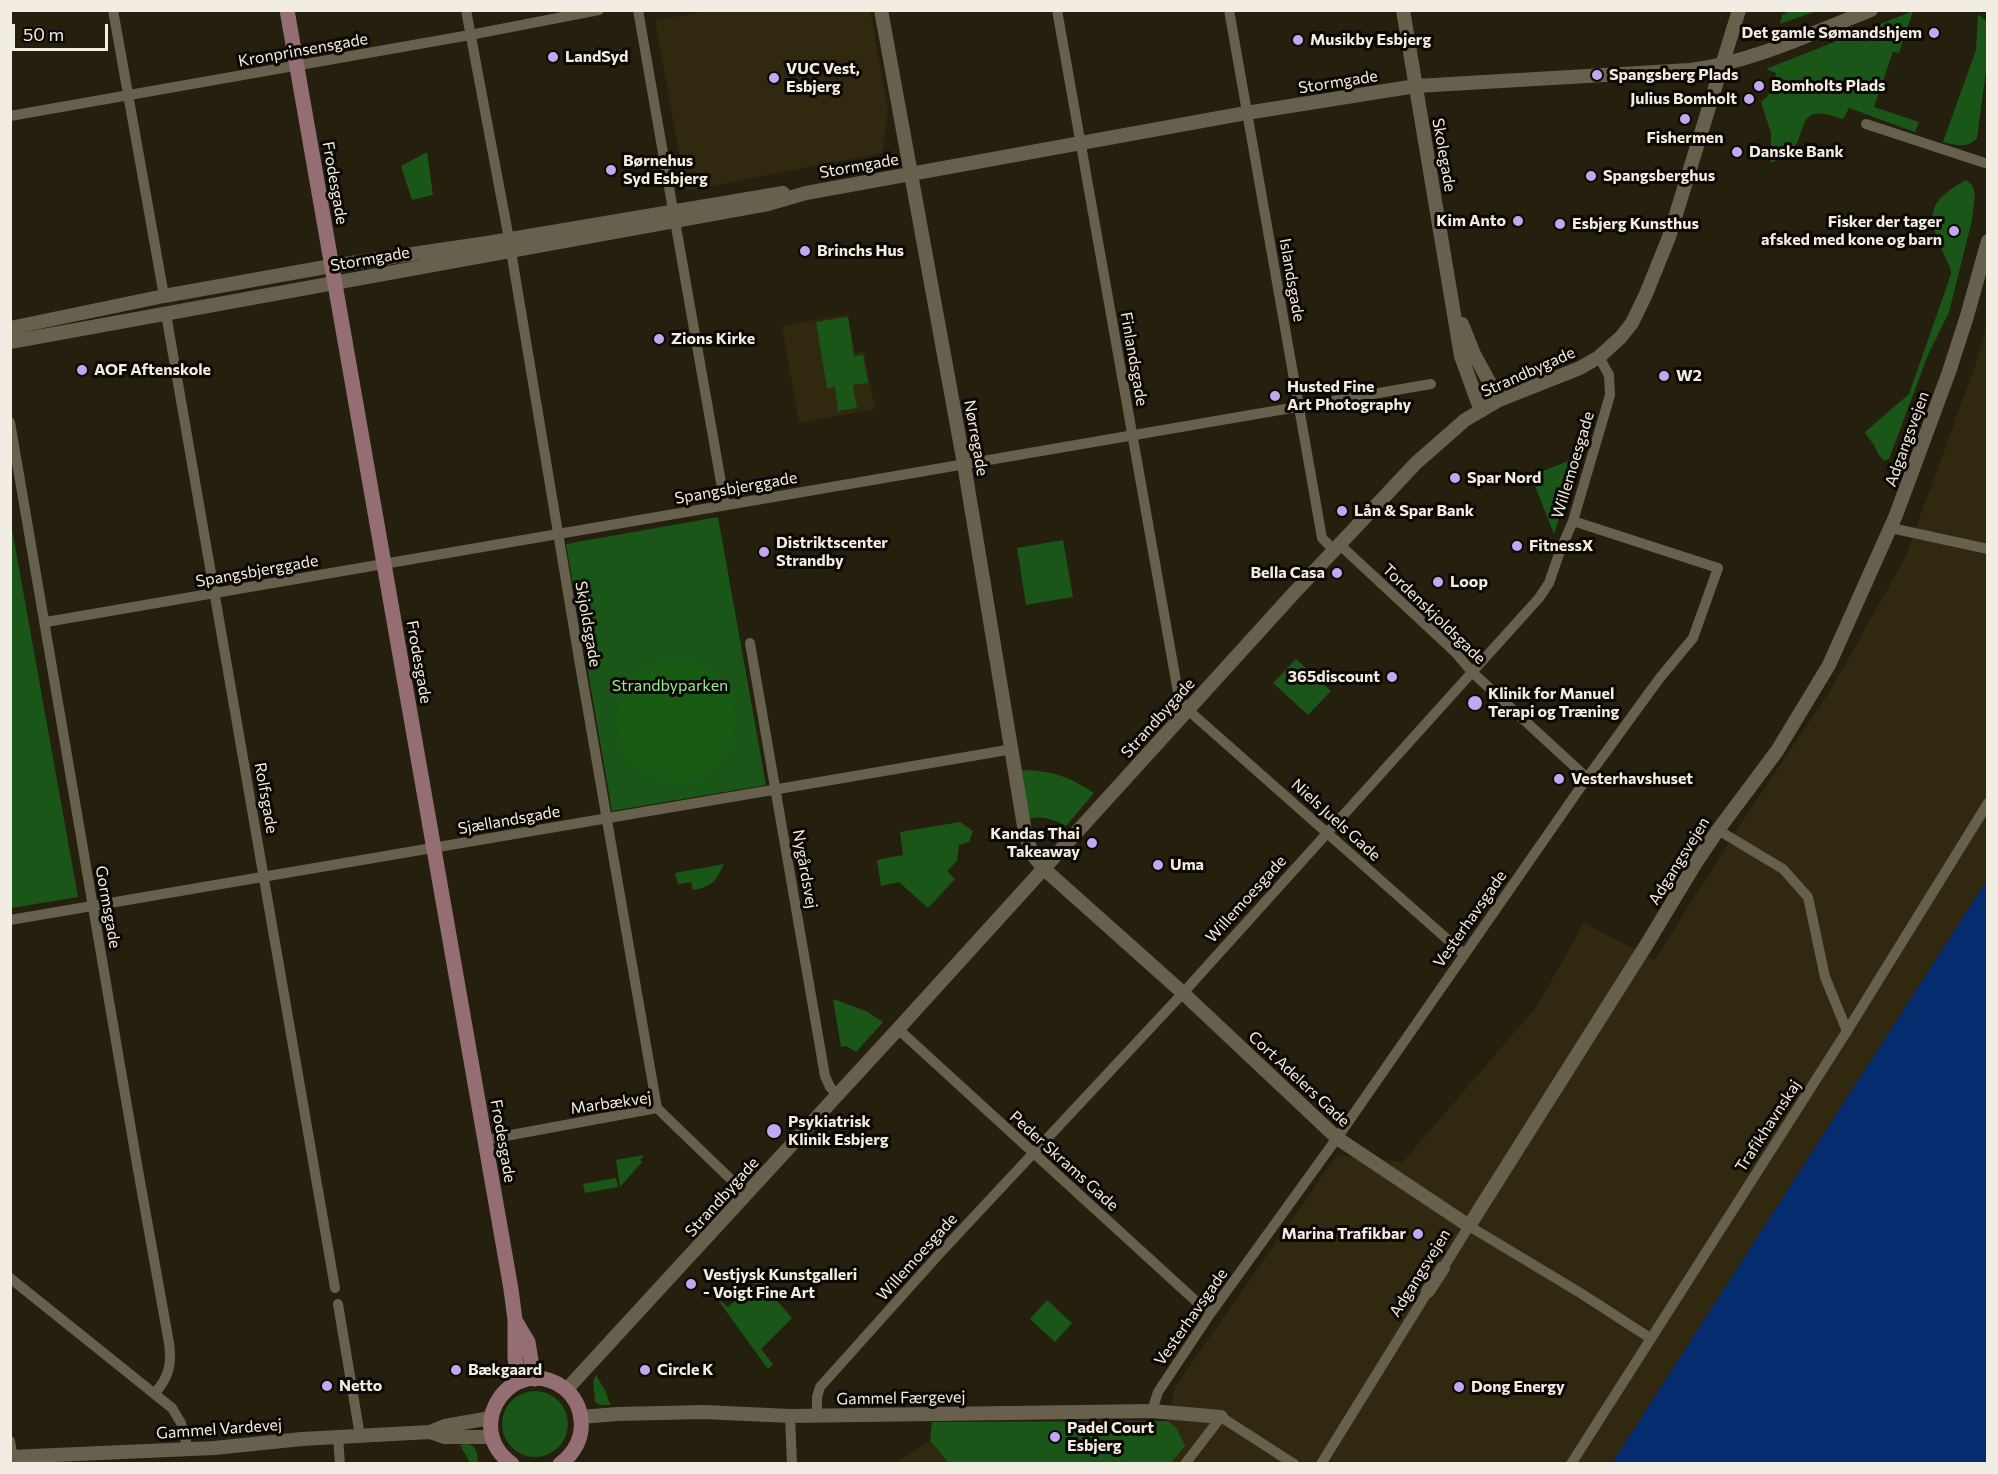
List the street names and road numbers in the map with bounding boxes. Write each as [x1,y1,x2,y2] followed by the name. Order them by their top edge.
[237,29,369,71] street label: Kronprinsensgade
[1297,66,1379,98] street label: Stormgade
[1428,117,1460,193] street label: Skolegade
[318,140,352,226] street label: Frodesgade
[818,150,900,182] street label: Stormgade
[1275,237,1309,323] street label: Islandsgade
[329,243,411,275] street label: Stormgade
[1116,310,1152,408] street label: Finlandsgade
[1478,343,1578,401] street label: Strandbygade
[1881,389,1933,489] street label: Adgangsvejen
[960,398,992,478] street label: Nørregade
[1548,409,1598,521] street label: Willemoesgade
[673,468,799,508] street label: Spangsbjerggade
[194,551,320,591] street label: Spangsbjerggade
[1378,560,1490,668] street label: Tordenskjoldsgade
[571,580,605,668] street label: Skjoldsgade
[402,619,436,705] street label: Frodesgade
[1117,674,1199,762] street label: Strandbygade
[250,761,282,835] street label: Rolfsgade
[1287,775,1385,865] street label: Niels Juels Gade
[456,802,562,838] street label: Sjællandsgade
[1644,814,1714,908] street label: Adgangsvejen
[789,828,821,910] street label: Nygårdsvej
[1202,851,1290,947] street label: Willemoesgade
[91,864,125,950] street label: Gormsgade
[1429,867,1511,971] street label: Vesterhavsgade
[1244,1027,1354,1131] street label: Cort Adelers Gade
[1731,1076,1805,1176] street label: Trafikhavnskaj
[569,1088,653,1118] street label: Marbækvej
[486,1098,520,1184] street label: Frodesgade
[1006,1107,1122,1215] street label: Peder Skrams Gade
[681,1153,763,1241] street label: Strandbygade
[873,1209,961,1305] street label: Willemoesgade
[1385,1226,1455,1320] street label: Adgangsvejen
[1150,1265,1232,1369] street label: Vesterhavsgade
[836,1387,966,1409] street label: Gammel Færgevej
[155,1415,283,1443] street label: Gammel Vardevej

